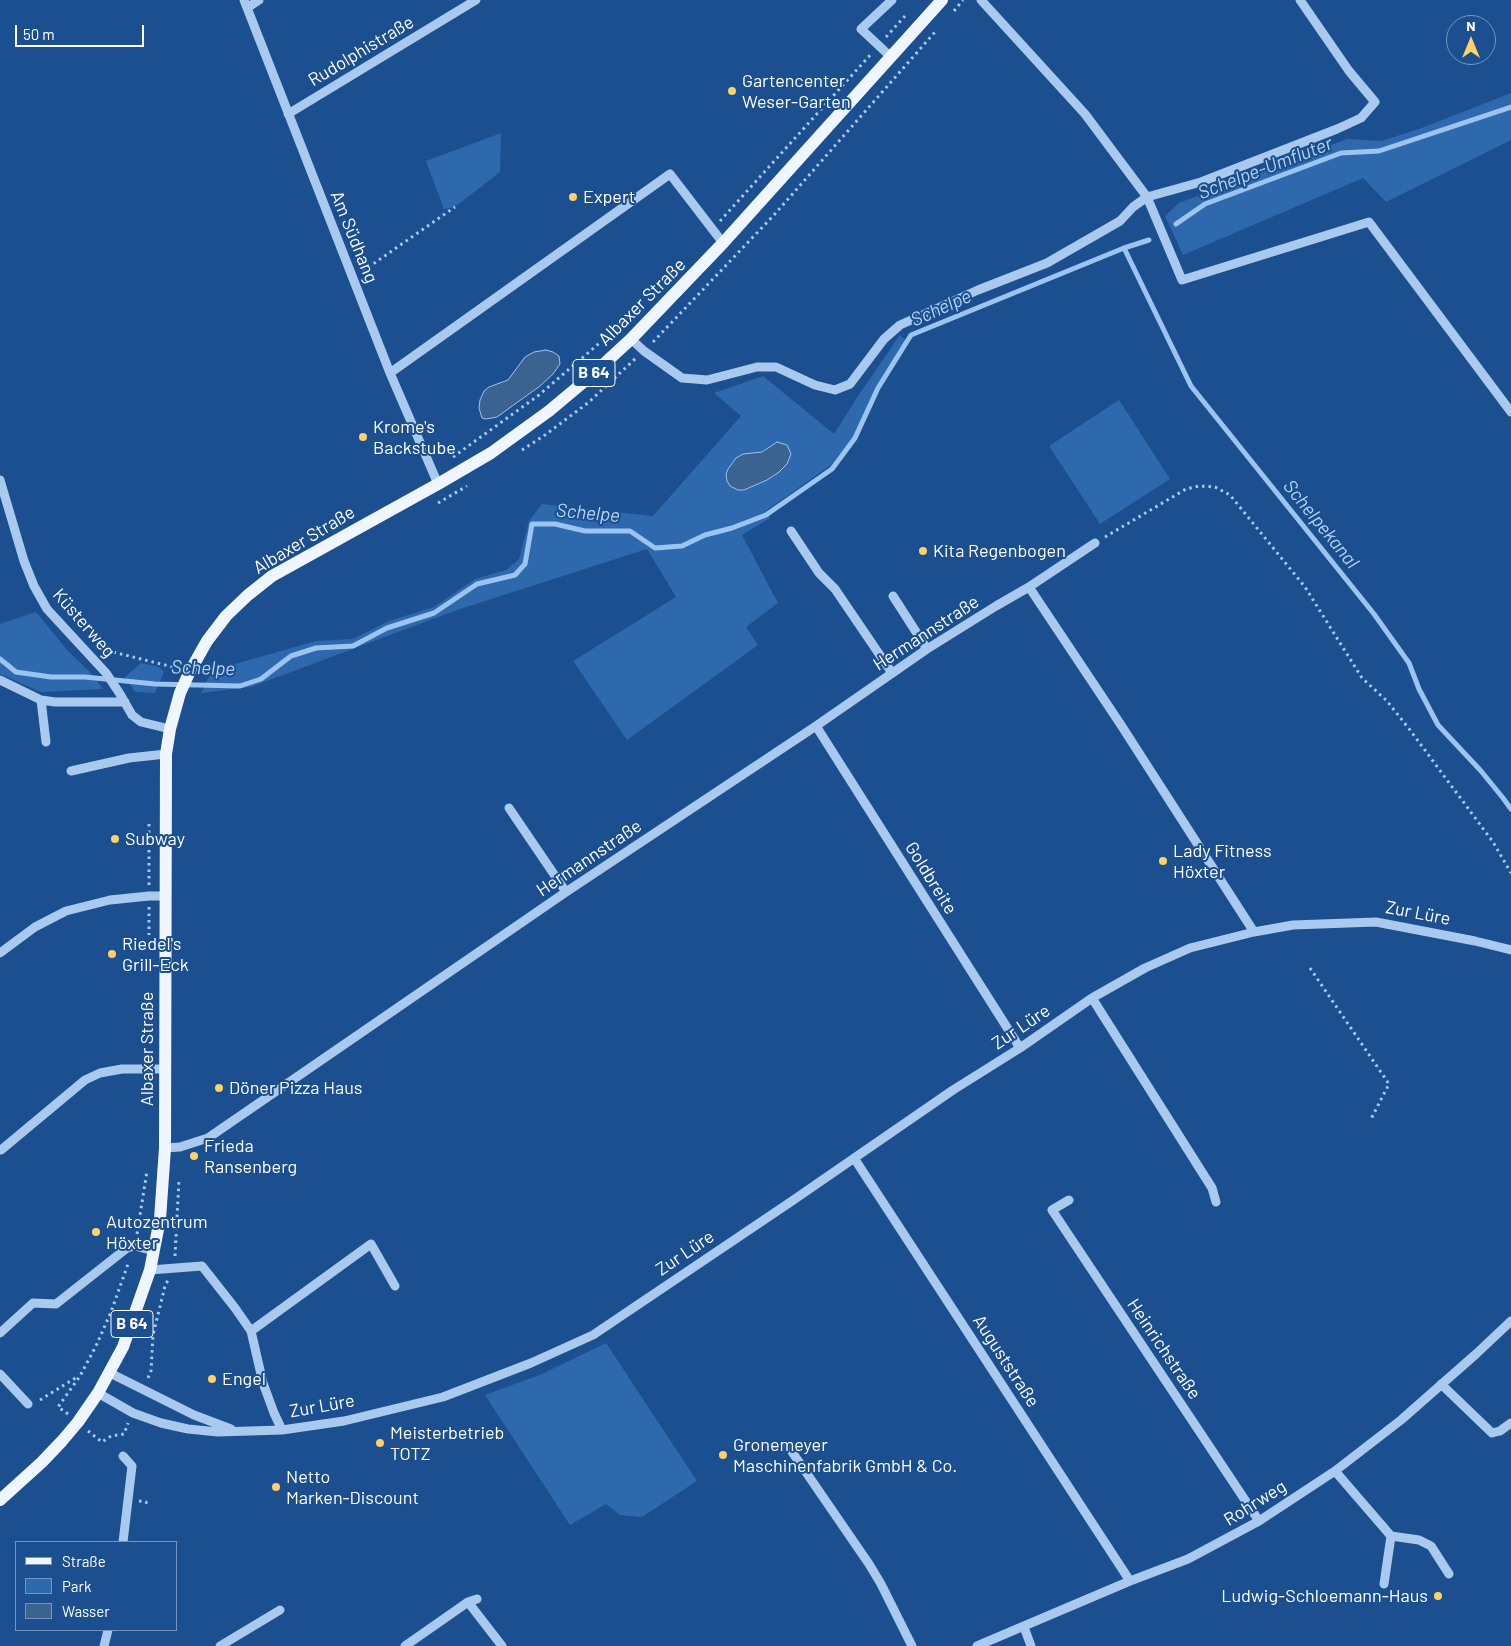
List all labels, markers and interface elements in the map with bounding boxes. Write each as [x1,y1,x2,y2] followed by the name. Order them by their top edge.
[304,11,418,91] street label: Rudolphistraße
[18,15,146,47] scale bar
[1446,15,1496,65] north arrow
[1466,17,1476,34] text: N
[23,25,55,43] text: 50 m
[742,70,851,112] place label: Gartencenter Weser-Garten
[726,85,738,97] marker: Gartencenter Weser-Garten
[1195,132,1335,204] water label: Schelpe-Umfluter
[583,186,635,208] place label: Expert
[326,188,382,286] street label: Am Südhang
[567,191,579,203] marker: Expert
[594,254,690,350] street label: Albaxer Straße
[907,285,975,331] water label: Schelpe
[573,359,615,386] road number: B 64
[373,416,456,458] place label: Krome's Backstube
[357,431,369,443] marker: Krome's Backstube
[1278,475,1364,573] water label: Schelpekanal
[555,499,621,527] water label: Schelpe
[249,501,359,579] street label: Albaxer Straße
[933,540,1066,562] place label: Kita Regenbogen
[917,545,929,557] marker: Kita Regenbogen
[48,584,120,662] street label: Küsterweg
[869,591,983,675] street label: Hermannstraße
[171,655,235,681] water label: Schelpe
[532,815,646,901] street label: Hermannstraße
[125,828,185,850] place label: Subway
[109,833,121,845] marker: Subway
[900,838,962,918] street label: Goldbreite
[1173,840,1272,882] place label: Lady Fitness Höxter
[1157,855,1169,867] marker: Lady Fitness Höxter
[1384,896,1452,930] street label: Zur Lüre
[122,933,189,976] place label: Riedel's Grill-Eck
[106,948,118,960] marker: Riedel's Grill-Eck
[136,992,158,1106] street label: Albaxer Straße
[988,1000,1054,1054] street label: Zur Lüre
[229,1077,362,1099] place label: Döner Pizza Haus
[213,1082,225,1094] marker: Döner Pizza Haus
[204,1135,297,1178] place label: Frieda Ransenberg
[188,1150,200,1162] marker: Frieda Ransenberg
[106,1211,208,1254] place label: Autozentrum Höxter
[90,1226,102,1238] marker: Autozentrum Höxter
[652,1226,718,1280] street label: Zur Lüre
[1123,1295,1205,1403] street label: Heinrichstraße
[111,1310,153,1338] road number: B 64
[968,1311,1044,1411] street label: Auguststraße
[222,1368,266,1390] place label: Engel
[206,1373,218,1385] marker: Engel
[288,1390,356,1422] street label: Zur Lüre
[390,1422,504,1465] place label: Meisterbetrieb TOTZ
[733,1434,957,1476] place label: Gronemeyer Maschinenfabrik GmbH & Co.
[374,1437,386,1449] marker: Meisterbetrieb TOTZ
[717,1449,729,1461] marker: Gronemeyer Maschinenfabrik GmbH & Co.
[286,1466,419,1508] place label: Netto Marken-Discount
[1220,1475,1290,1531] street label: Rohrweg
[270,1481,282,1493] marker: Netto Marken-Discount
[15,1541,178,1631] legend
[62,1552,106,1570] text: Straße
[62,1577,91,1595] text: Park
[1221,1585,1428,1607] place label: Ludwig-Schloemann-Haus
[1432,1590,1444,1602] marker: Ludwig-Schloemann-Haus
[62,1602,110,1620] text: Wasser

